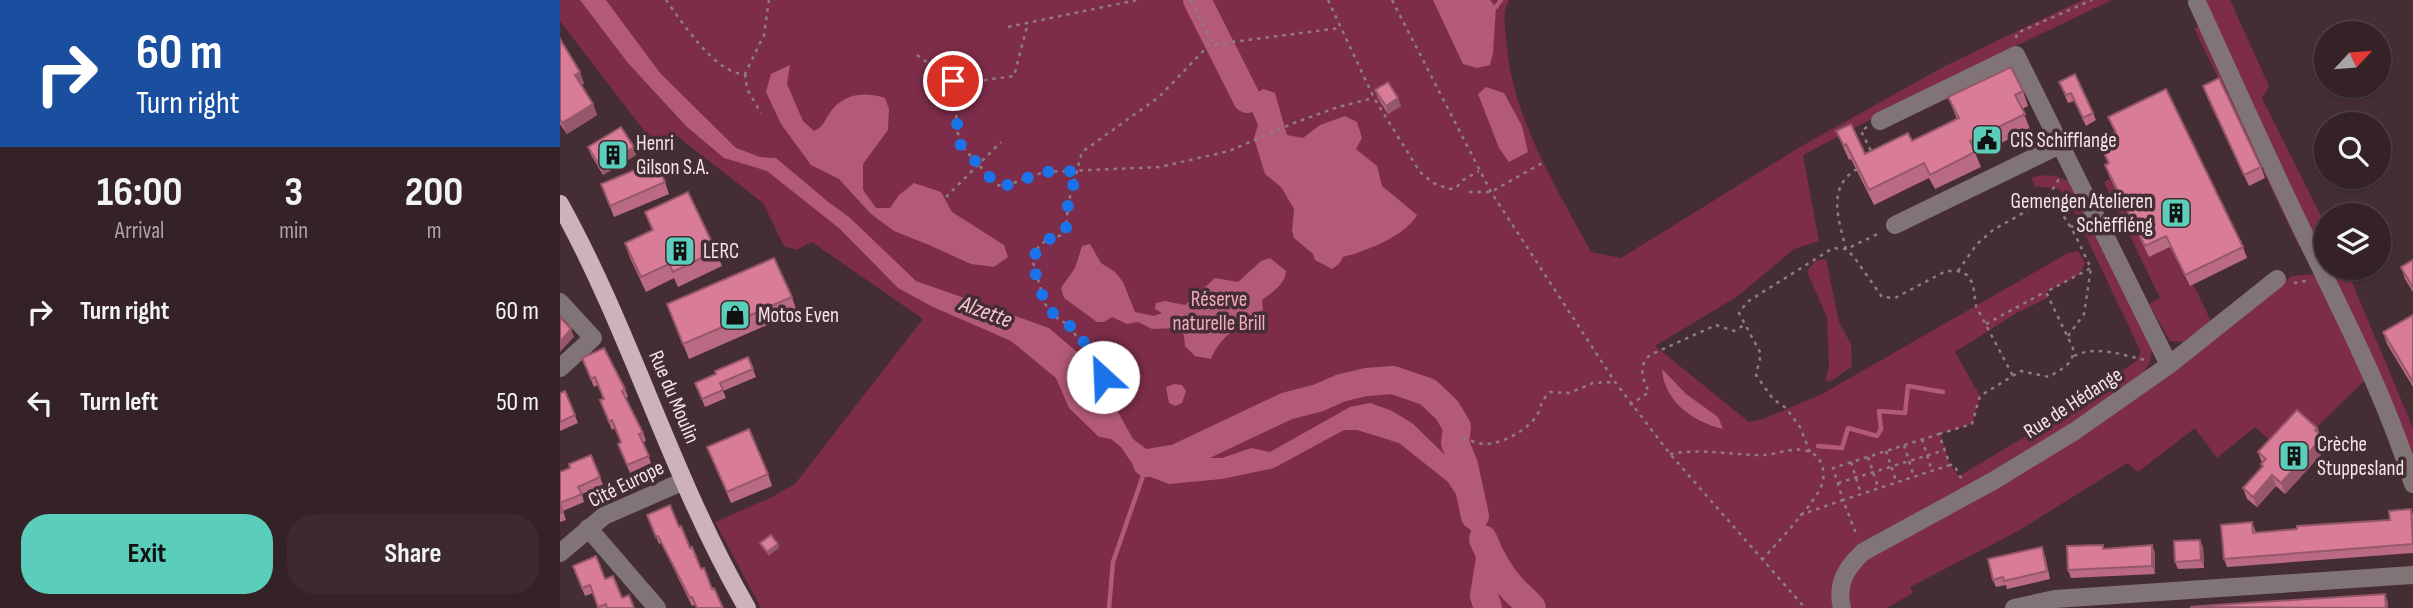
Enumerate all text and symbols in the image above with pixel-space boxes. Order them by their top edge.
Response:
north arrow [2314,21,2390,98]
map controls [2314,21,2391,280]
text: 60 m [136,24,223,83]
icon: right [21,28,112,119]
pin [923,51,983,111]
icon: arrive [934,62,972,100]
text: Turn right [136,84,240,123]
button: search [2314,112,2391,189]
public building icon: CIS Schifflange [1970,123,2004,157]
place label: CIS Schifflange [2010,128,2117,153]
place label: Henri Gilson S.A. [636,131,709,180]
building icon: Henri Gilson S.A. [596,138,630,172]
text: 16:00 [97,167,182,218]
text: 3 [284,167,303,218]
text: 200 [405,167,463,218]
place label: Gemengen Atelieren Schëffléng [2011,189,2153,238]
building icon: Gemengen Atelieren Schëffléng [2159,196,2193,230]
button: layers [2314,203,2391,280]
text: Arrival [115,217,164,245]
text: min [279,217,308,245]
text: m [427,217,441,245]
building icon: LERC [663,234,697,268]
place label: LERC [703,239,739,264]
park label: Réserve naturelle Brill [1172,287,1266,336]
water label: Alzette [955,289,1016,334]
icon: right [21,293,59,331]
text: Turn right [80,296,169,327]
text: 60 m [495,296,539,327]
shop icon: Motos Even [718,298,752,332]
place label: Motos Even [758,303,839,328]
position arrow [1066,340,1140,414]
street label: Rue du Moulin [643,347,705,447]
street label: Rue de Hédange [2019,362,2127,444]
icon: left [21,384,59,422]
text: Turn left [80,387,158,418]
text: 50 m [496,387,539,418]
place label: Crèche Stuppesland [2317,432,2404,481]
building icon: Crèche Stuppesland [2277,439,2311,473]
street label: Cité Europe [584,455,668,513]
button: Exit [21,514,273,594]
button: Share [287,514,539,594]

